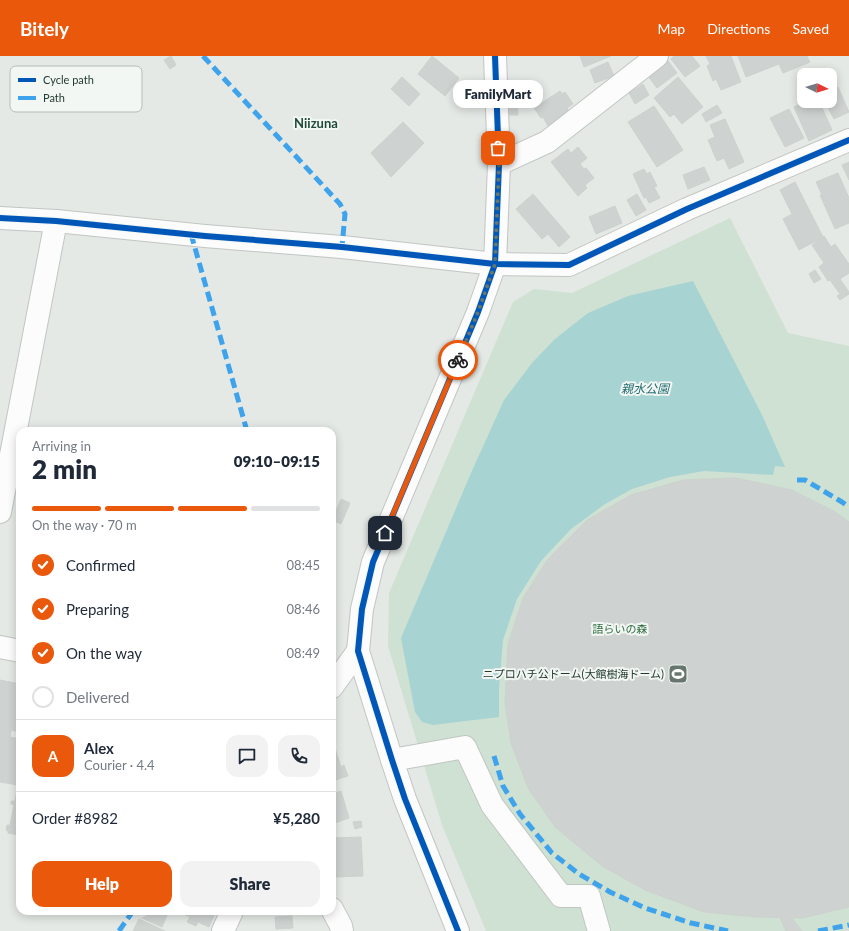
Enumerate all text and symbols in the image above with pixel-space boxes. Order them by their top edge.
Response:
text: Bitely [20,17,69,40]
text: Map [658,20,685,37]
text: Directions [707,20,770,37]
text: Saved [792,20,829,37]
legend [10,66,142,112]
north arrow [797,68,837,108]
map controls [797,68,837,108]
text: Cycle path [43,73,94,86]
callout: FamilyMart [453,80,543,108]
text: FamilyMart [464,86,532,102]
text: Path [43,91,65,104]
district label: Niizuna [294,115,338,131]
pin [481,131,515,165]
icon: bag [487,137,509,159]
courier [438,340,478,380]
icon: bike [447,349,469,371]
water label: 親水公園 [621,381,671,396]
text: Arriving in [32,438,91,454]
text: 09:10–09:15 [234,452,320,470]
text: 2 min [32,453,97,485]
pin [368,516,402,550]
text: On the way · 70 m [32,517,137,533]
icon: home [374,522,396,544]
icon: check [32,554,54,576]
text: Confirmed [66,556,135,574]
text: 08:45 [287,557,320,573]
icon: check [32,598,54,620]
text: Preparing [66,600,129,618]
text: 08:46 [287,601,320,617]
park label: 語らいの森 [593,622,648,635]
icon: check [32,642,54,664]
text: On the way [66,644,142,662]
text: 08:49 [287,645,320,661]
sports icon: ニプロハチ公ドーム(大館樹海ドーム) [667,663,689,685]
place label: ニプロハチ公ドーム(大館樹海ドーム) [483,667,664,680]
text: Delivered [66,688,129,706]
button: chat [226,735,268,777]
button: phone [278,735,320,777]
text: Alex [84,739,114,757]
text: A [48,747,58,765]
text: Courier · 4.4 [84,757,155,773]
text: Order #8982 [32,809,118,827]
text: ¥5,280 [273,809,320,827]
button: Help [32,861,172,907]
button: Share [180,861,320,907]

